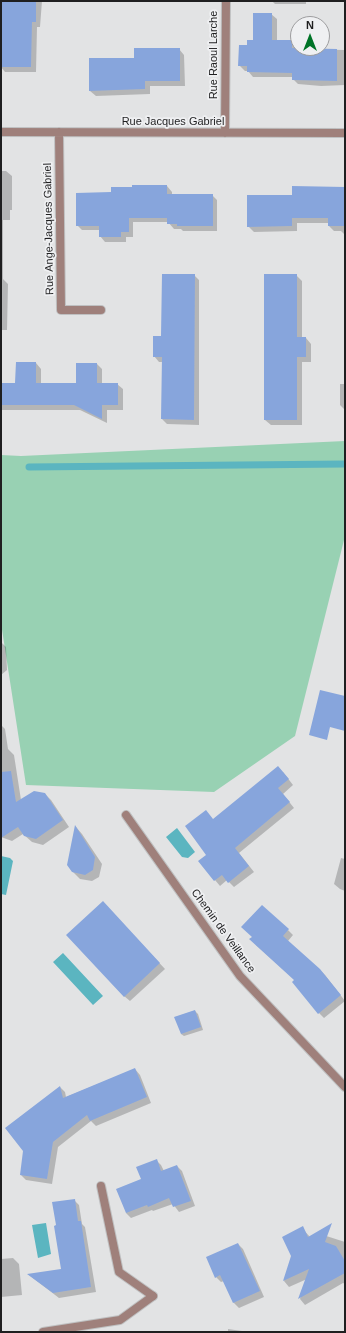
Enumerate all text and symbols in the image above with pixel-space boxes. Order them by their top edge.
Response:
street label: Rue Raoul Larche [207,11,221,99]
north arrow [290,16,330,56]
text: N [306,19,314,31]
street label: Rue Jacques Gabriel [122,115,224,129]
street label: Rue Ange-Jacques Gabriel [41,163,57,295]
street label: Chemin de Veillance [188,887,258,975]

